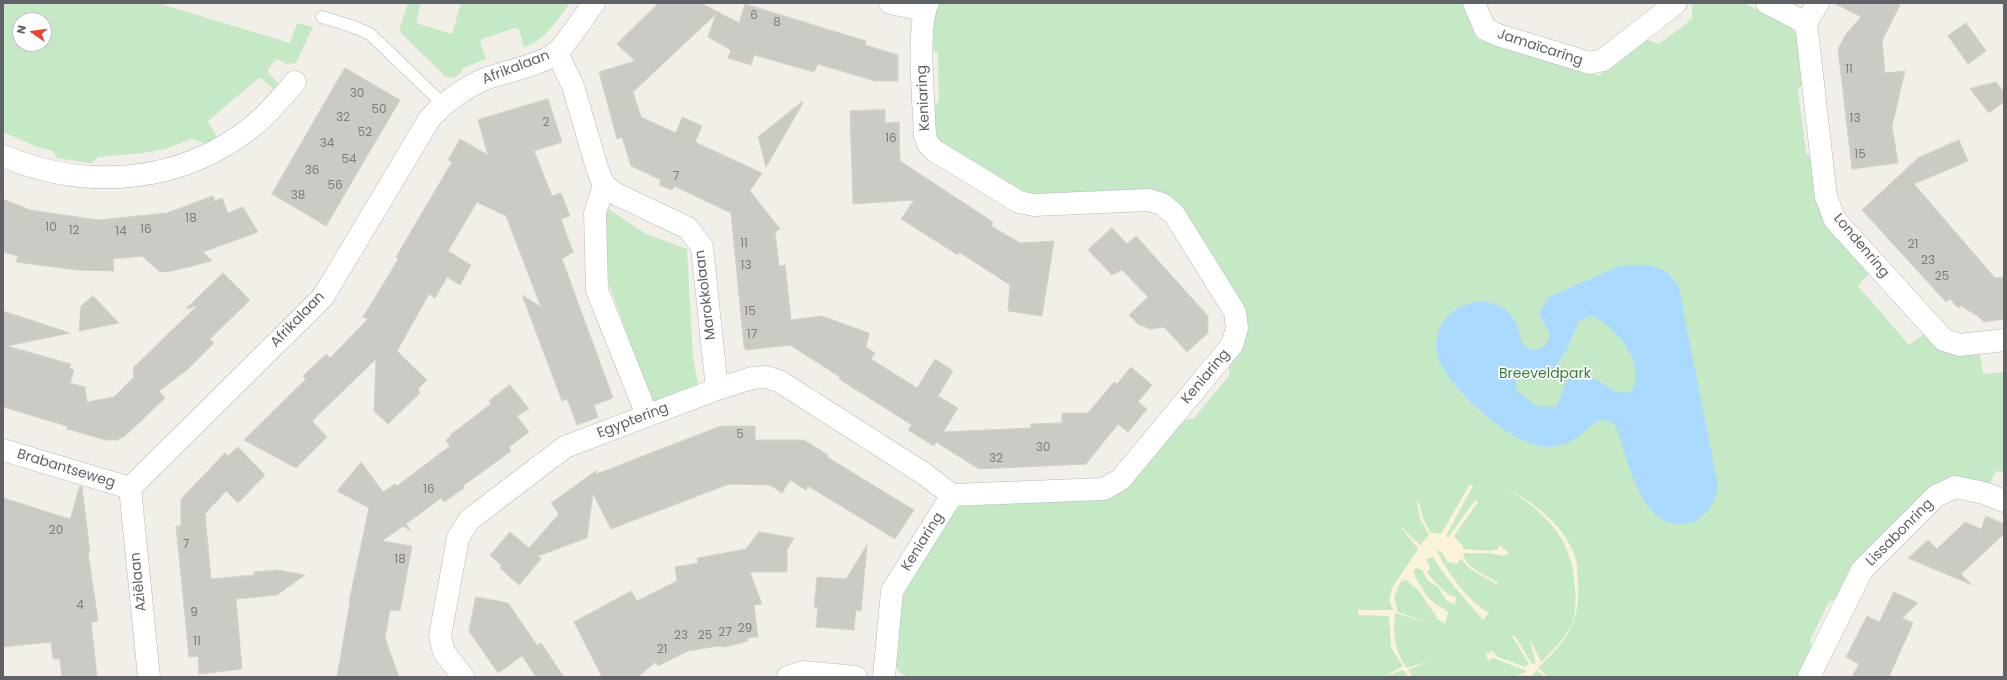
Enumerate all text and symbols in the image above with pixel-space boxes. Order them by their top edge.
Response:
house number: 6 [750,9,758,23]
north arrow [12,12,52,52]
house number: 8 [773,16,781,30]
text: N [13,24,30,35]
street label: Jamaïcaring [1495,26,1585,70]
street label: Afrikalaan [480,47,552,89]
house number: 11 [1845,63,1853,77]
street label: Keniaring [914,65,934,131]
house number: 30 [350,87,364,101]
house number: 50 [371,103,387,117]
house number: 32 [336,111,350,125]
house number: 13 [1850,112,1860,126]
house number: 2 [543,116,549,130]
house number: 52 [358,126,372,140]
house number: 16 [885,132,897,146]
house number: 34 [320,137,334,151]
house number: 15 [1854,148,1866,162]
house number: 54 [341,153,357,167]
house number: 36 [305,164,319,178]
house number: 7 [673,170,679,184]
house number: 56 [327,179,343,193]
house number: 38 [291,189,305,203]
street label: Londenring [1829,211,1893,281]
house number: 18 [185,212,197,226]
house number: 10 [45,221,57,235]
house number: 16 [140,223,152,237]
house number: 12 [69,224,79,238]
house number: 14 [115,225,127,239]
house number: 11 [740,237,748,251]
house number: 21 [1908,238,1918,252]
street label: Marokkolaan [692,249,720,341]
house number: 23 [1921,254,1935,268]
house number: 13 [741,259,751,273]
house number: 25 [1935,270,1949,284]
street label: Afrikalaan [267,289,329,351]
house number: 15 [744,305,756,319]
house number: 17 [747,328,757,342]
street label: Keniaring [1178,346,1234,408]
park label: Breeveldpark [1499,366,1591,382]
street label: Egyptering [595,400,671,442]
house number: 5 [736,428,744,442]
house number: 30 [1036,441,1050,455]
street label: Brabantseweg [15,446,117,492]
house number: 32 [989,452,1003,466]
house number: 16 [423,483,435,497]
street label: Lissabonring [1863,496,1937,570]
street label: Keniaring [898,510,948,574]
house number: 20 [49,524,63,538]
house number: 7 [183,538,189,552]
street label: Aziëlaan [128,552,150,612]
house number: 18 [394,553,406,567]
house number: 4 [76,599,84,613]
house number: 9 [190,606,198,620]
house number: 29 [738,622,752,636]
house number: 27 [718,626,732,640]
house number: 23 [674,629,688,643]
house number: 25 [698,629,712,643]
house number: 11 [193,635,201,649]
house number: 21 [657,643,667,657]

